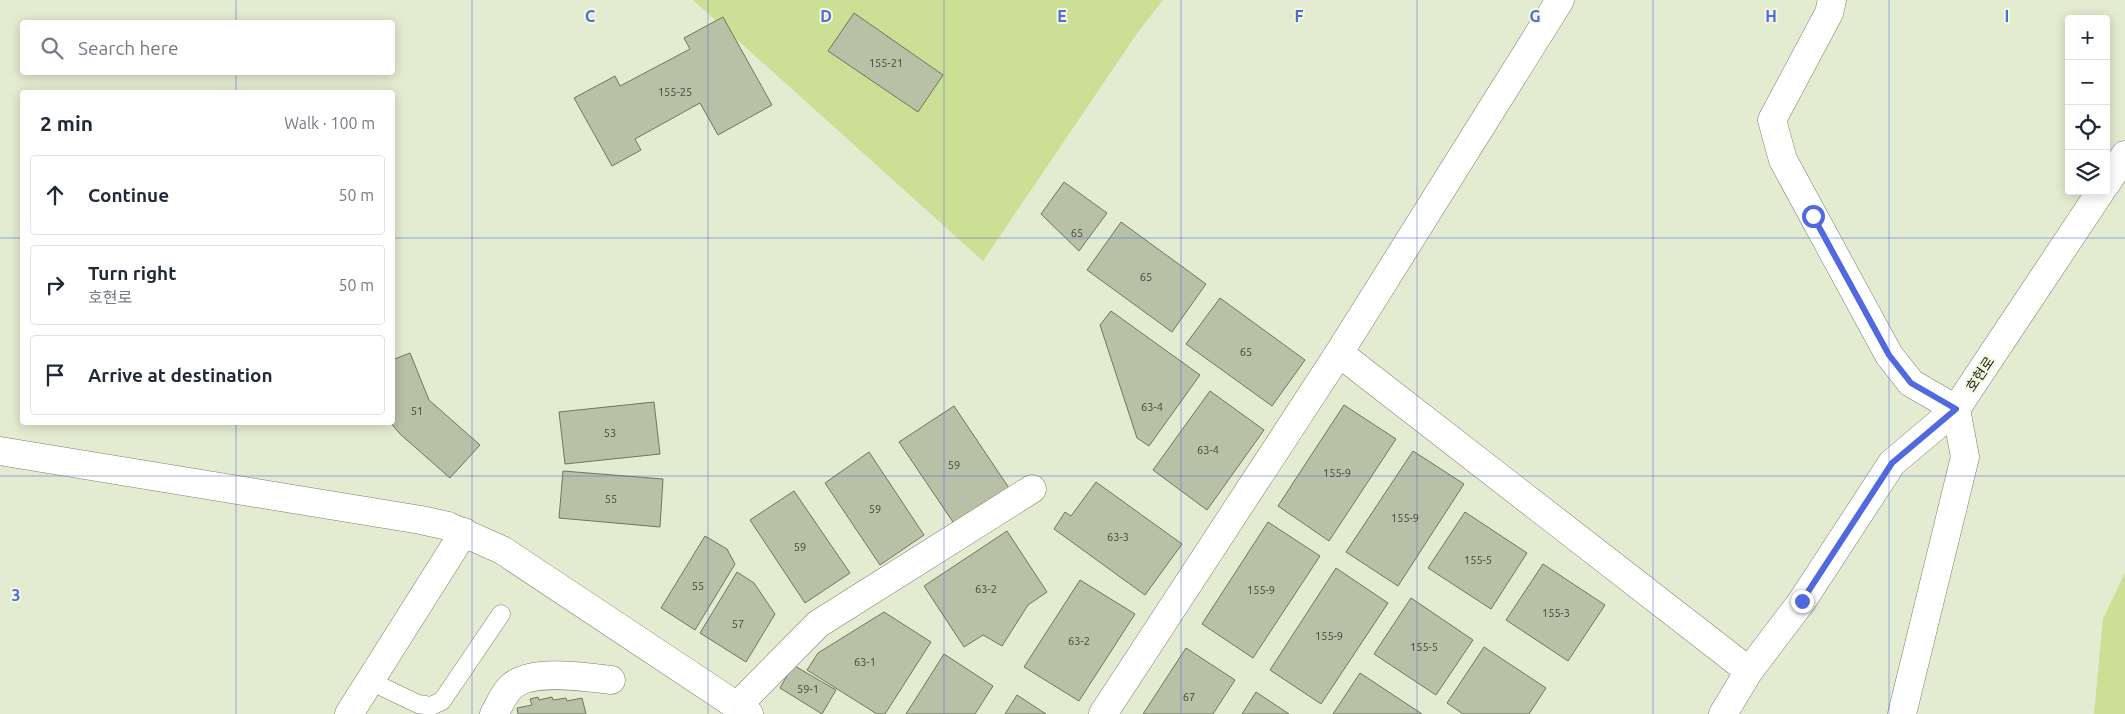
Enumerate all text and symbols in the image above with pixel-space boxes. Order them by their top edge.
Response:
text: C [585,7,595,25]
text: D [820,7,832,25]
text: E [1057,7,1067,25]
text: F [1295,7,1304,25]
text: G [1529,7,1541,25]
text: H [1765,7,1777,25]
text: I [2005,7,2009,25]
map controls [2065,15,2110,195]
button: + [2065,15,2110,60]
search box [20,20,395,75]
icon: search [38,34,66,62]
text: Search here [78,37,178,59]
house number: 155-21 [869,57,903,69]
button: − [2065,60,2110,105]
house number: 155-25 [658,86,692,98]
button: locate [2065,105,2110,150]
text: 2 min [40,111,93,135]
text: Walk · 100 m [284,114,375,132]
button: layers [2065,150,2110,195]
icon: ahead [41,181,69,209]
text: Continue [88,184,169,206]
text: 50 m [338,186,374,204]
route start [1802,205,1825,228]
house number: 65 [1071,227,1083,239]
text: Turn right [88,262,176,284]
icon: right [41,271,69,299]
house number: 65 [1140,271,1152,283]
text: 50 m [338,276,374,294]
text: 호현로 [88,288,132,306]
house number: 65 [1240,346,1252,358]
street label: 호현로 [1963,353,1998,394]
icon: arrive [41,361,69,389]
text: Arrive at destination [88,364,273,386]
house number: 63-4 [1141,401,1163,413]
house number: 51 [411,405,423,417]
house number: 53 [604,427,616,439]
house number: 63-4 [1197,444,1219,456]
house number: 59 [948,459,960,471]
house number: 155-9 [1323,467,1351,479]
house number: 55 [605,493,617,505]
house number: 59 [869,503,881,515]
house number: 155-9 [1391,512,1419,524]
house number: 63-3 [1107,531,1129,543]
house number: 59 [794,541,806,553]
house number: 155-5 [1464,554,1492,566]
house number: 55 [692,580,704,592]
house number: 63-2 [975,583,997,595]
house number: 155-9 [1247,584,1275,596]
text: 3 [11,586,21,604]
route end [1791,590,1814,613]
house number: 155-3 [1542,607,1570,619]
house number: 57 [732,618,744,630]
house number: 155-9 [1315,630,1343,642]
house number: 63-2 [1068,635,1090,647]
house number: 155-5 [1410,641,1438,653]
house number: 63-1 [854,656,876,668]
house number: 59-1 [797,683,819,695]
house number: 67 [1183,691,1195,703]

